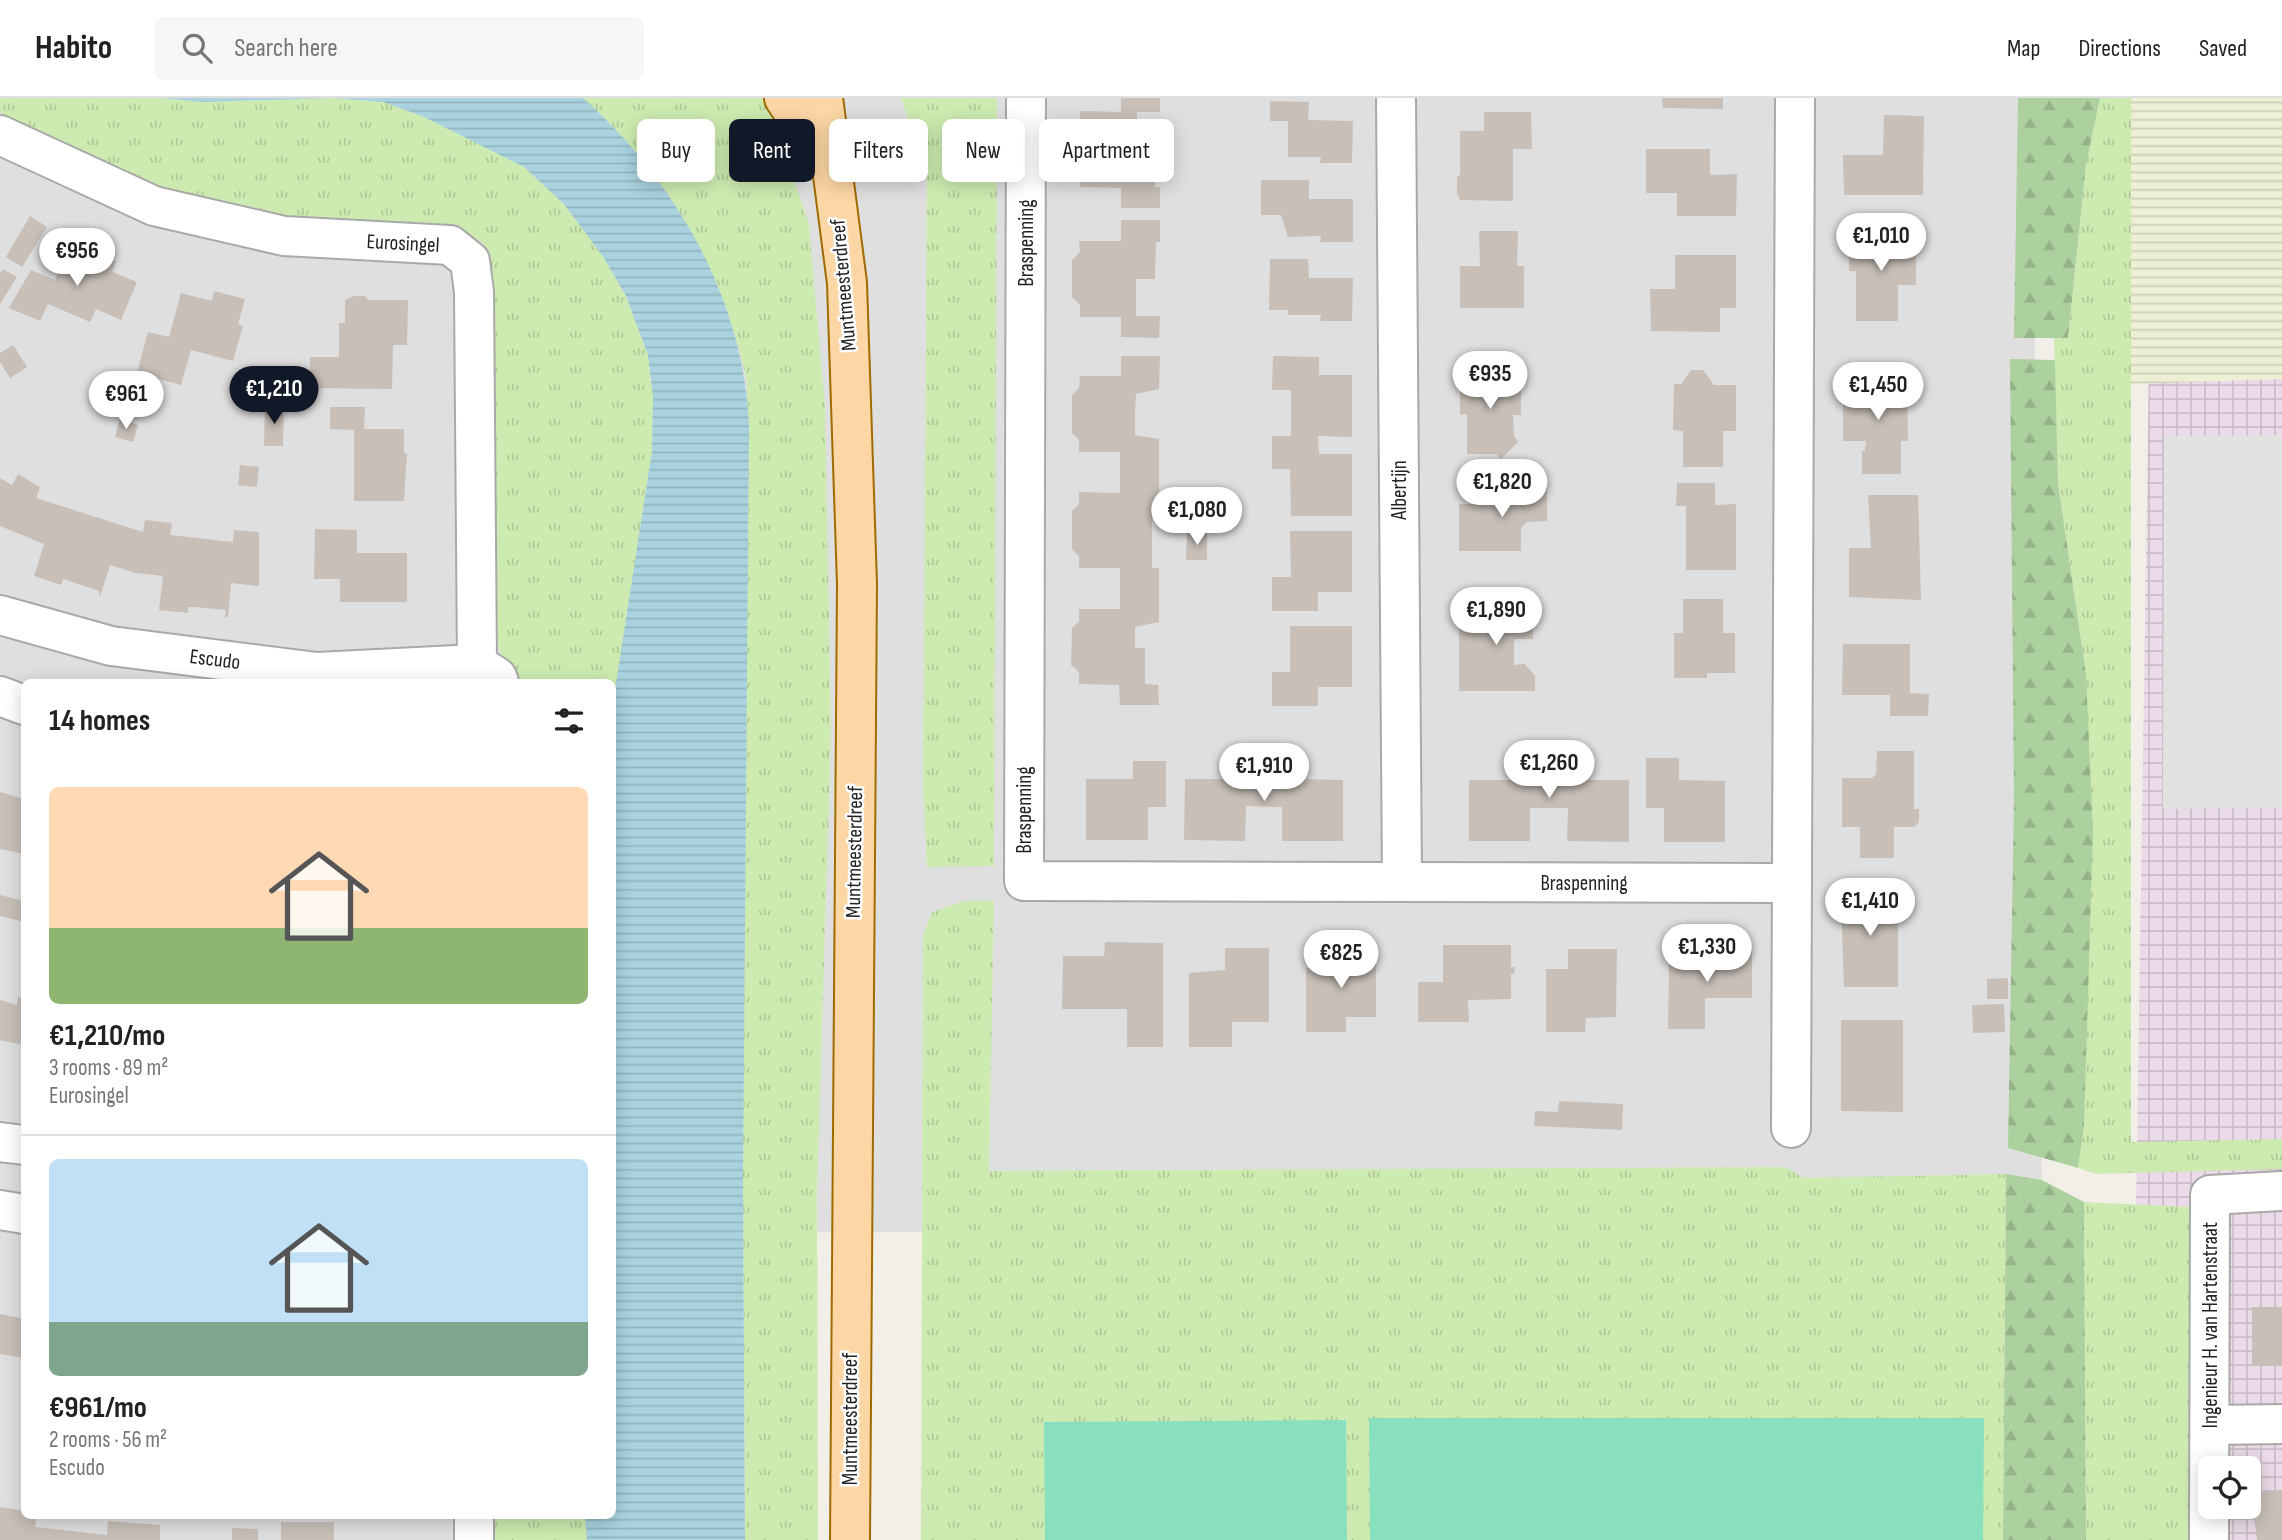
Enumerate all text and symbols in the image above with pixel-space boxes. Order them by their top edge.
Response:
search box [154,17,644,80]
text: Habito [35,28,112,68]
icon: search [178,29,216,67]
text: Search here [234,33,338,64]
text: Map [2007,34,2040,63]
text: Directions [2078,34,2161,63]
text: Saved [2199,34,2247,63]
chip: Buy [637,119,715,182]
chip: Rent [729,119,815,182]
chip: Filters [829,119,928,182]
chip: New [942,119,1025,182]
chip: Apartment [1039,119,1174,182]
street label: Braspenning [1014,199,1039,287]
pin: €1,010 [1824,214,1938,273]
street label: Muntmeesterdreef [825,217,862,352]
text: €1,010 [1852,222,1910,250]
pin: €956 [36,228,118,288]
street label: Eurosingel [366,229,440,258]
text: €956 [55,237,99,265]
pin: €935 [1449,352,1531,411]
text: €935 [1468,360,1512,388]
pin: €1,450 [1821,362,1935,422]
pin: €1,210 [217,366,331,426]
text: €1,450 [1849,371,1907,399]
pin: €961 [85,372,167,431]
text: €1,210 [246,375,303,403]
text: €961 [105,380,147,408]
street label: Albertijn [1387,460,1412,521]
pin: €1,820 [1445,460,1559,519]
text: €1,820 [1472,468,1532,496]
pin: €1,080 [1140,488,1254,547]
text: €1,080 [1167,496,1227,524]
pin: €1,890 [1439,588,1553,647]
text: €1,890 [1466,596,1526,624]
street label: Escudo [188,644,242,675]
icon: filters [550,702,588,740]
text: 14 homes [49,703,150,739]
pin: €1,260 [1492,740,1606,800]
pin: €1,910 [1207,744,1321,803]
text: €1,260 [1520,749,1578,777]
text: €1,910 [1235,752,1293,780]
street label: Braspenning [1012,766,1037,854]
street label: Muntmeesterdreef [841,785,868,918]
icon: home [256,833,382,959]
street label: Braspenning [1540,871,1628,896]
pin: €1,410 [1813,878,1927,938]
text: €1,410 [1841,887,1899,915]
pin: €1,330 [1650,924,1764,984]
pin: €825 [1300,930,1382,990]
text: €1,330 [1678,933,1736,961]
text: €825 [1320,939,1362,967]
text: €1,210/mo [49,1018,165,1054]
text: 3 rooms · 89 m² [49,1054,168,1082]
text: Eurosingel [49,1082,129,1110]
icon: home [256,1205,382,1331]
street label: Ingenieur H. van Hartenstraat [2198,1222,2223,1428]
street label: Muntmeesterdreef [838,1352,863,1485]
text: €961/mo [49,1390,147,1426]
text: 2 rooms · 56 m² [49,1426,167,1454]
text: Escudo [49,1454,105,1482]
map controls [2198,1456,2261,1519]
button: locate [2198,1456,2261,1519]

